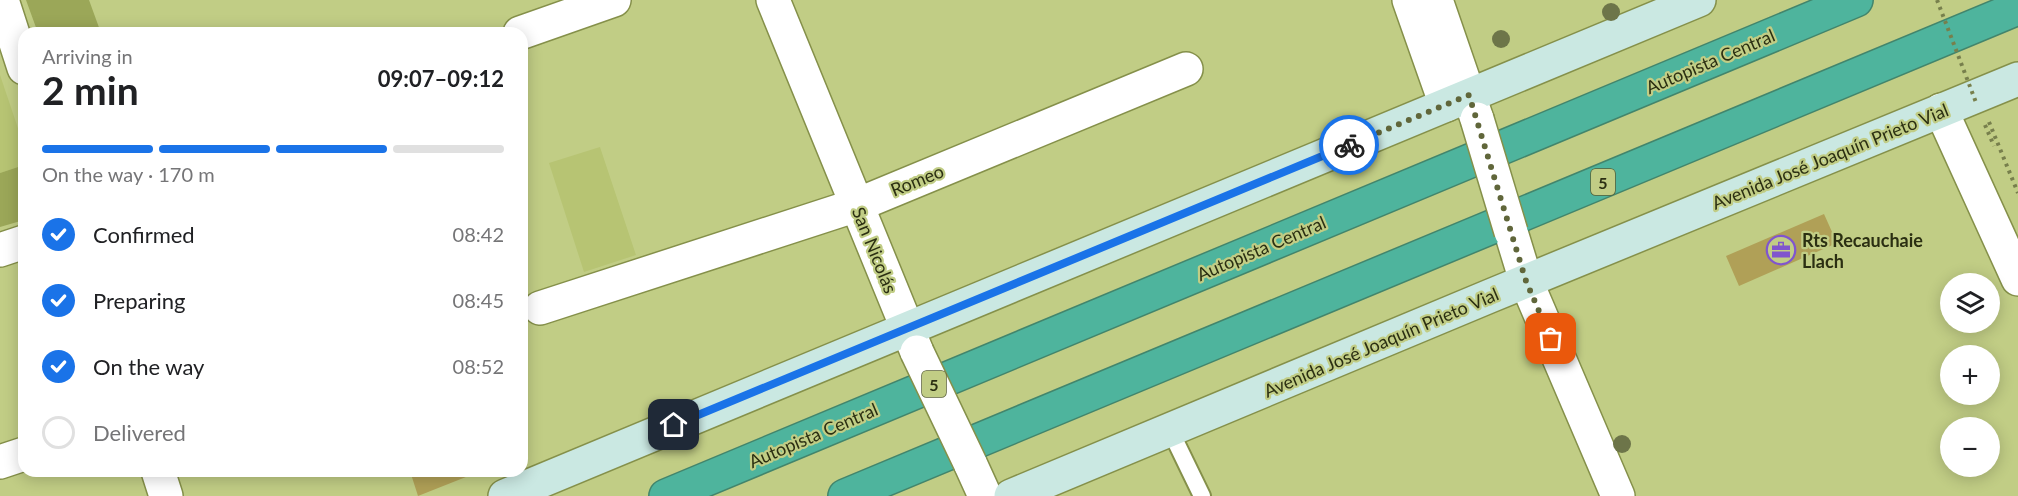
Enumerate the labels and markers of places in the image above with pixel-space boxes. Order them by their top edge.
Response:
place label: Rts Recauchaie Llach [1802,229,1923,272]
office icon: Rts Recauchaie Llach [1765,234,1797,266]
pin [1525,313,1576,364]
pin [648,399,699,450]

